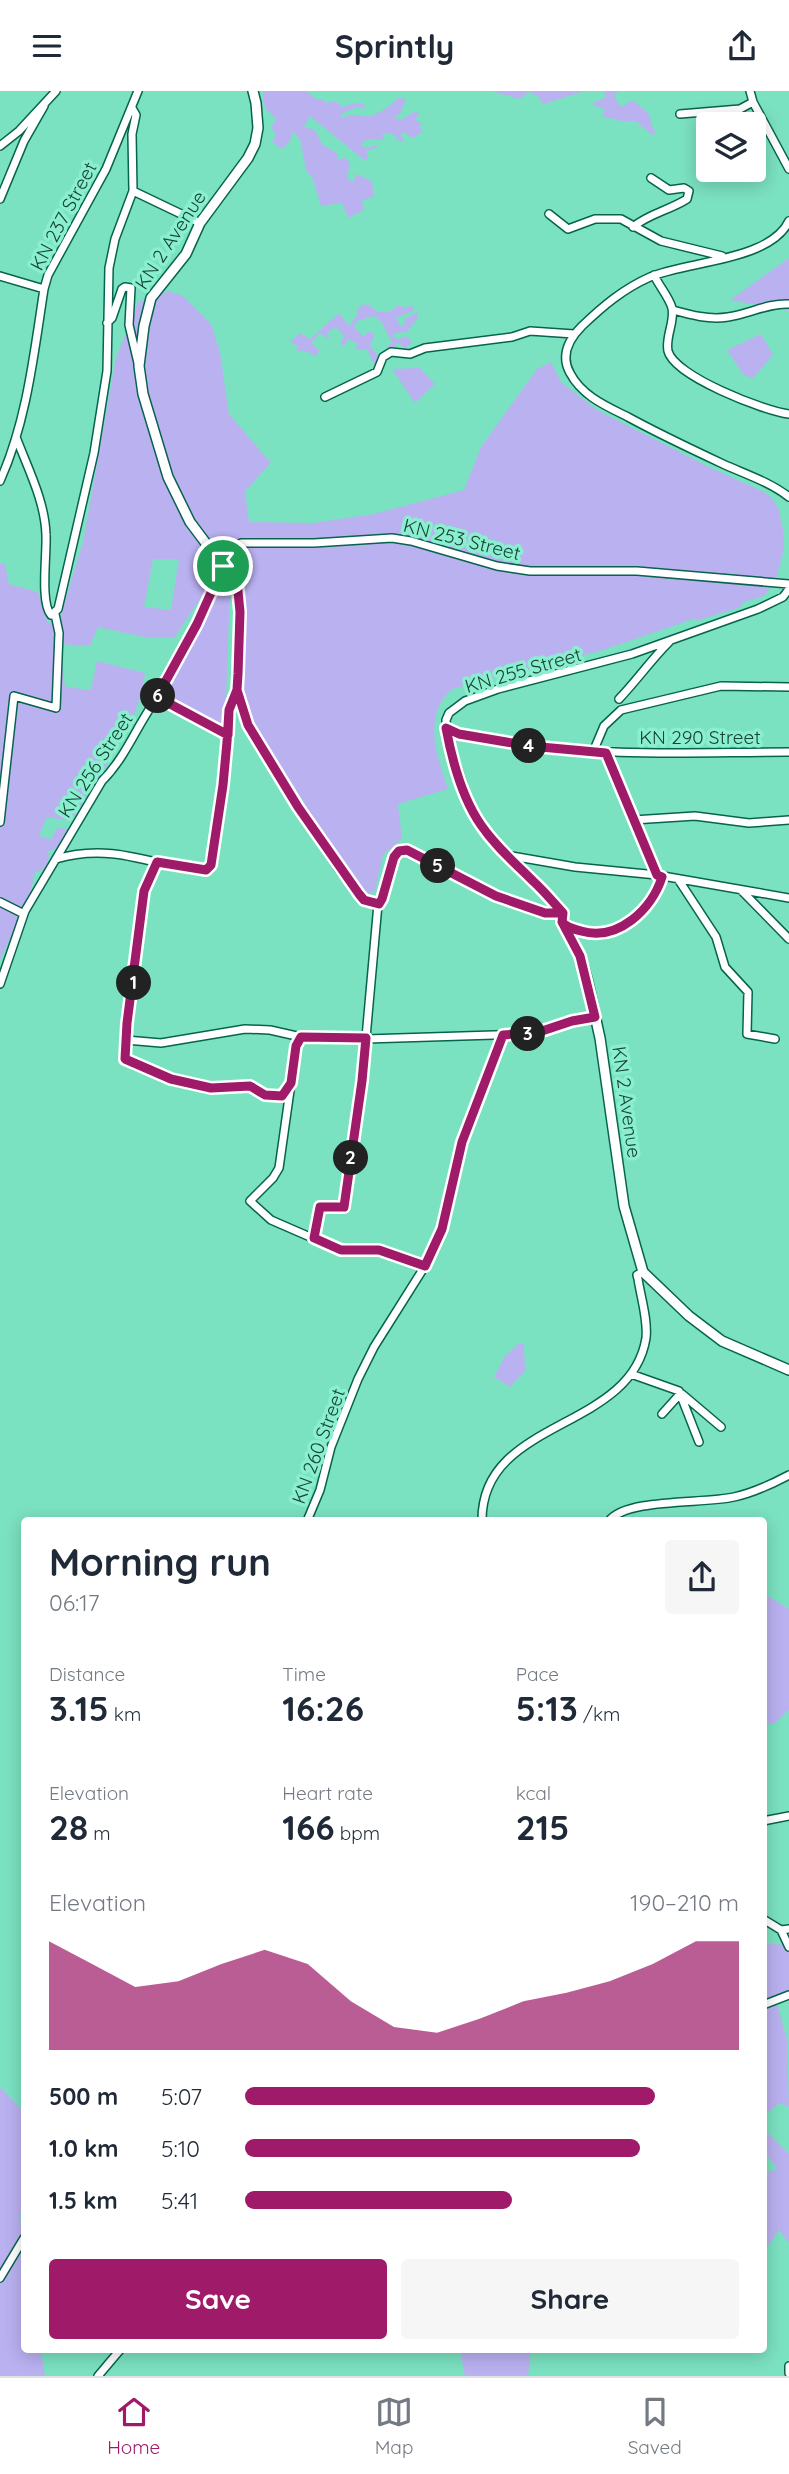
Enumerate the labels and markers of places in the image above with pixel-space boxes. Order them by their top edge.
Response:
pin [193,536,253,596]
pin: 6 [140,679,176,713]
pin: 4 [512,729,546,763]
pin: 5 [420,849,456,883]
pin: 1 [116,965,152,1001]
pin: 3 [510,1017,546,1051]
pin: 2 [334,1141,368,1175]

